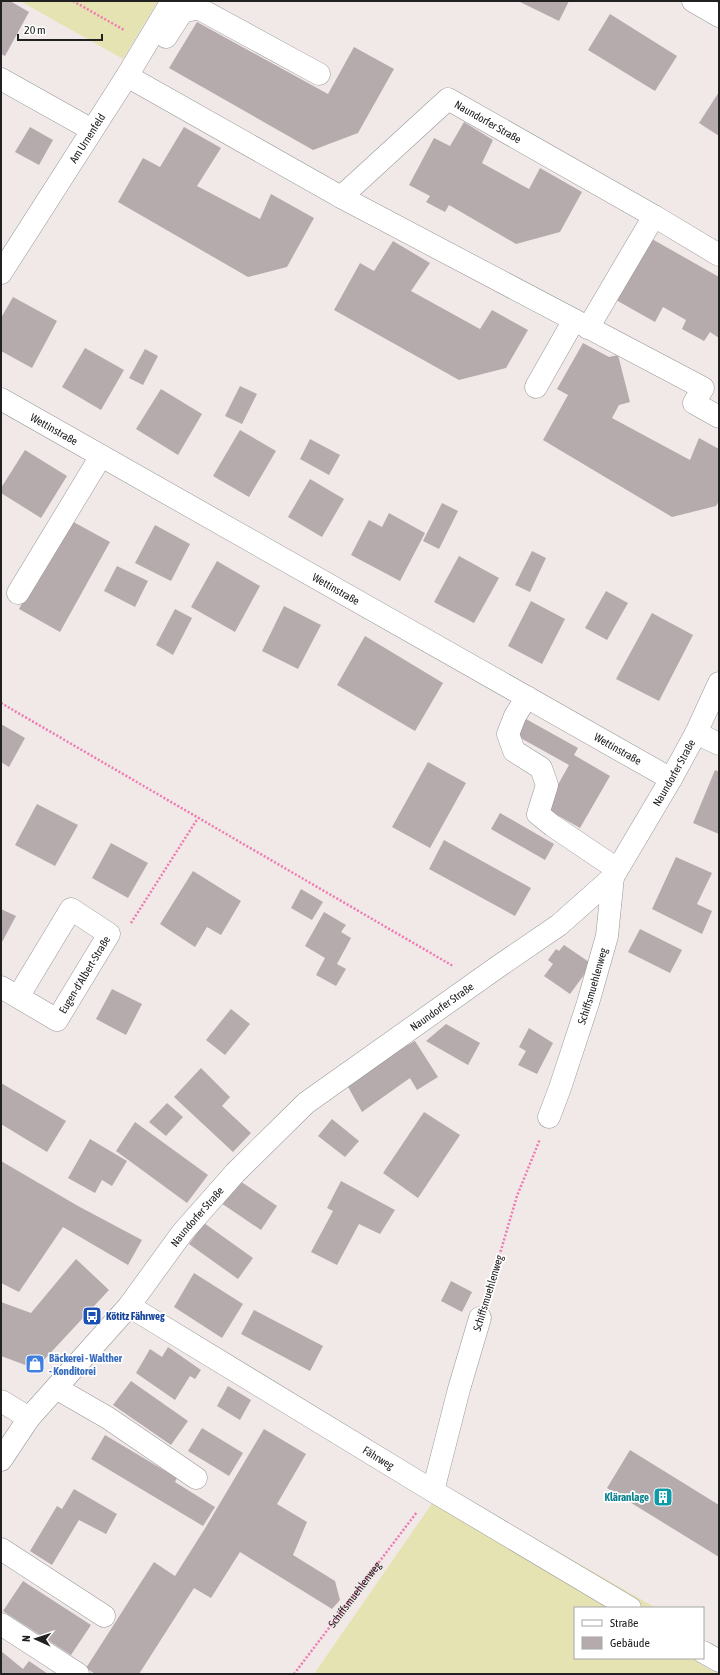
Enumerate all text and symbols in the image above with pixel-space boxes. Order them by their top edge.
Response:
scale bar [18,16,102,42]
text: 20 m [24,23,46,37]
street label: Naundorfer Straße [452,98,523,145]
street label: Am Urnenfeld [67,111,107,165]
street label: Wettinstraße [28,411,80,447]
street label: Wettinstraße [310,571,362,607]
street label: Wettinstraße [592,731,643,767]
street label: Naundorfer Straße [650,737,697,808]
street label: Eugen-d'Albert-Straße [56,934,112,1016]
street label: Schiffsmuehlenweg [575,946,609,1026]
street label: Naundorfer Straße [408,980,476,1033]
street label: Naundorfer Straße [168,1184,226,1249]
street label: Schiffsmuehlenweg [471,1253,505,1333]
bus stop icon: Kötitz Fährweg [81,1305,103,1327]
place label: Kötitz Fährweg [106,1310,165,1322]
place label: Bäckerei - Walther - Konditorei [49,1352,123,1377]
shop icon: Bäckerei - Walther - Konditorei [24,1353,46,1375]
street label: Fährweg [361,1444,396,1472]
building icon: Kläranlage [652,1486,674,1508]
place label: Kläranlage [605,1491,649,1503]
street label: Schiffsmuehlenweg [326,1559,383,1630]
legend [574,1607,704,1659]
text: Straße [610,1616,638,1630]
north arrow [16,1619,56,1659]
text: N [20,1635,32,1642]
text: Gebäude [610,1636,650,1650]

